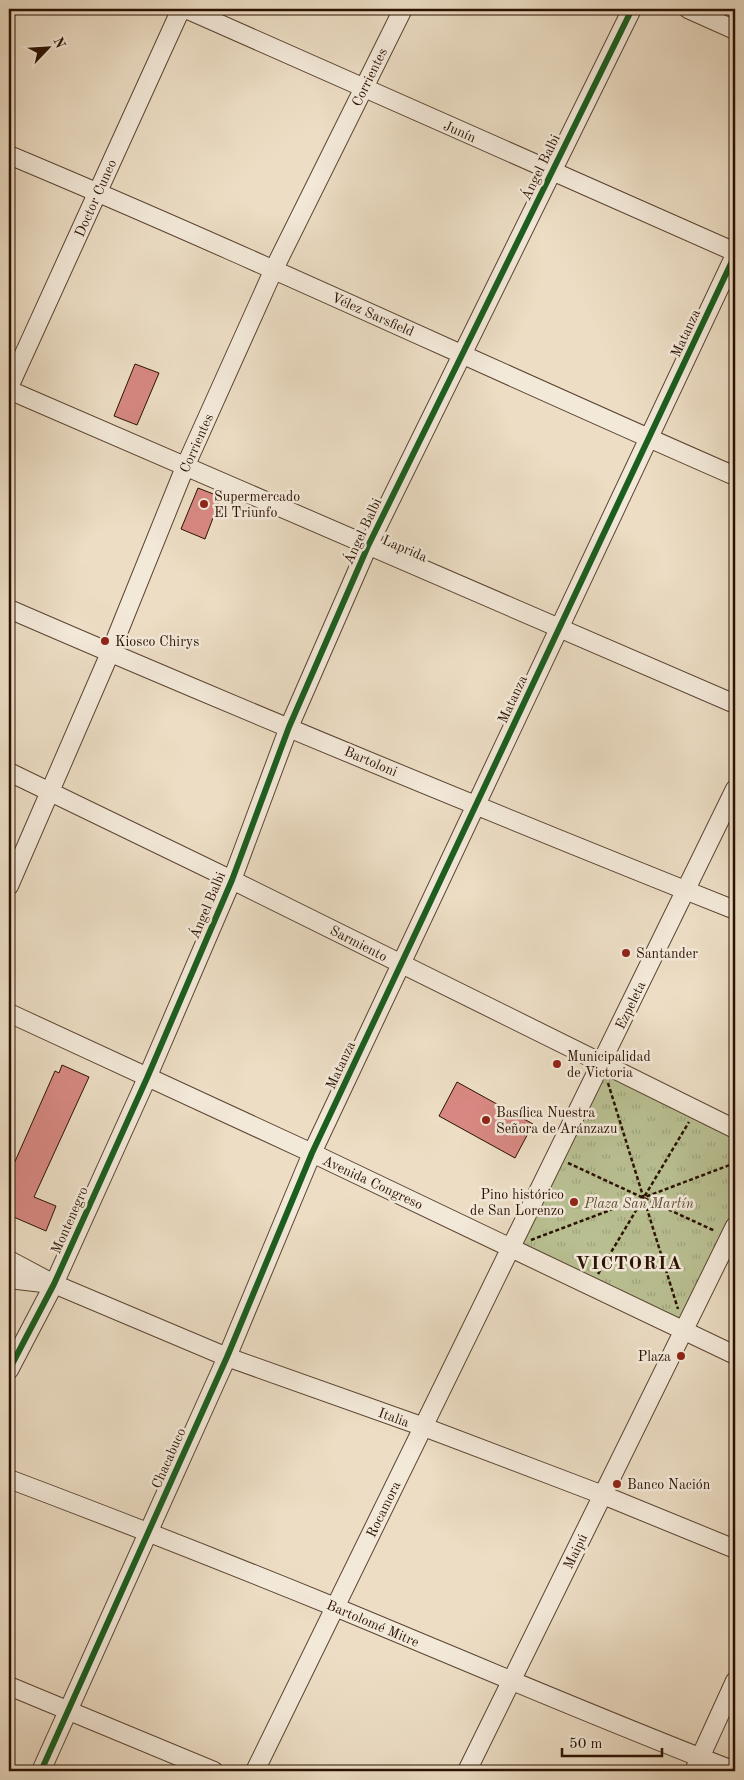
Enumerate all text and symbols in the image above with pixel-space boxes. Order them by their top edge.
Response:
north arrow [22,22,72,72]
text: N [50,35,68,51]
street label: Corrientes [350,46,390,109]
street label: Junín [441,119,478,145]
street label: Ángel Balbi [516,131,563,203]
street label: Doctor Cuneo [73,157,119,239]
street label: Vélez Sarsfield [329,291,416,339]
street label: Matanza [669,307,703,360]
street label: Corrientes [178,412,216,475]
place label: Supermercado El Triunfo [214,490,300,520]
street label: Ángel Balbi [339,495,384,567]
marker: Supermercado El Triunfo [198,498,210,510]
street label: Laprida [380,533,429,565]
marker: Kiosco Chirys [99,635,111,647]
place label: Kiosco Chirys [115,635,199,649]
street label: Matanza [496,673,530,726]
street label: Bartoloni [342,744,399,779]
street label: Ángel Balbi [185,868,228,941]
street label: Sarmiento [328,924,389,964]
marker: Santander [620,947,632,959]
place label: Santander [636,947,698,961]
street label: Ezpeleta [613,979,649,1032]
street label: Matanza [324,1039,358,1092]
place label: Municipalidad de Victoria [567,1050,651,1080]
marker: Municipalidad de Victoria [551,1058,563,1070]
place label: Basílica Nuestra Señora de Aránzazu [496,1106,618,1136]
marker: Basílica Nuestra Señora de Aránzazu [480,1114,492,1126]
street label: Avenida Congreso [320,1154,425,1212]
street label: Montenegro [49,1185,91,1256]
place label: Pino histórico de San Lorenzo [470,1188,564,1218]
marker: Pino histórico de San Lorenzo [568,1196,580,1208]
park label: Plaza San Martín [583,1197,694,1211]
district label: VICTORIA [575,1255,683,1274]
place label: Plaza [638,1350,671,1364]
marker: Plaza [675,1350,687,1362]
street label: Italia [376,1406,411,1430]
street label: Chacabuco [149,1426,188,1491]
marker: Banco Nación [611,1478,623,1490]
place label: Banco Nación [627,1478,711,1492]
street label: Rocamora [364,1479,404,1540]
street label: Maipú [561,1531,591,1571]
street label: Bartolomé Mitre [324,1598,421,1650]
scale bar [562,1725,662,1757]
text: 50 m [569,1737,603,1752]

